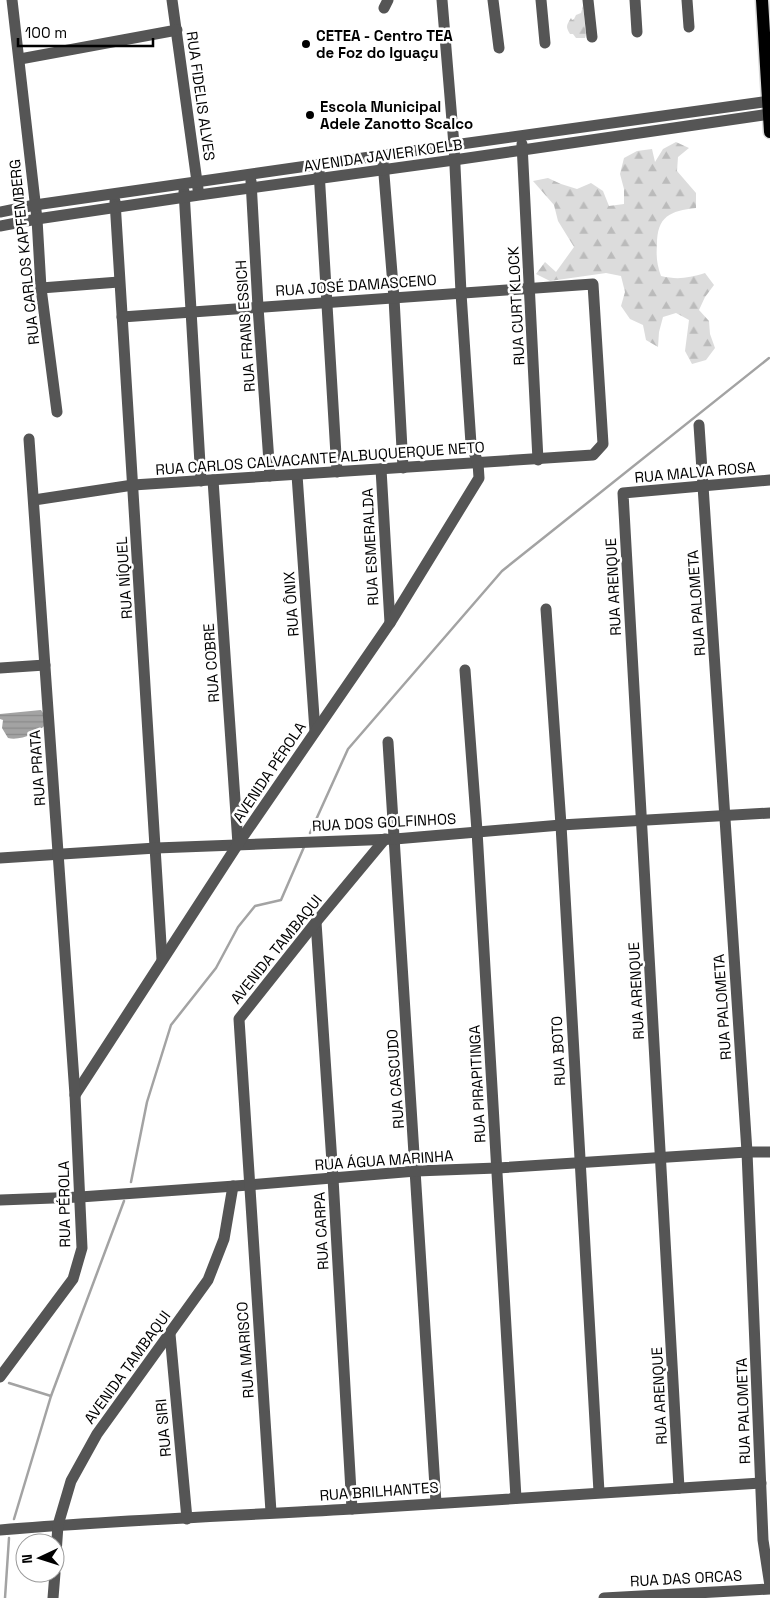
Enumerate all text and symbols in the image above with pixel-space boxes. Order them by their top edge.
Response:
scale bar [18,15,152,47]
text: 100 m [25,23,67,42]
place label: CETEA - Centro TEA de Foz do Iguaçu [316,26,453,62]
street label: RUA FIDELIS ALVES [183,30,219,162]
marker: CETEA - Centro TEA de Foz do Iguaçu [300,38,312,50]
place label: Escola Municipal Adele Zanotto Scalco [320,97,473,133]
marker: Escola Municipal Adele Zanotto Scalco [304,109,316,121]
street label: AVENIDA JAVIER KOELB [302,134,464,176]
street label: RUA CARLOS KAPFEMBERG [5,158,43,346]
street label: RUA CURT KLOCK [503,246,529,366]
street label: RUA FRANS ESSICH [231,259,259,393]
street label: RUA JOSÉ DAMASCENO [275,270,437,300]
street label: RUA CARLOS CALVACANTE ALBUQUERQUE NETO [155,437,485,479]
street label: RUA MALVA ROSA [634,457,757,487]
street label: RUA ESMERALDA [357,487,383,606]
street label: RUA NÍQUEL [112,536,136,620]
street label: RUA ARENQUE [601,538,625,636]
street label: RUA PALOMETA [683,549,709,657]
street label: RUA ÔNIX [279,570,303,637]
street label: RUA COBRE [199,623,223,703]
street label: AVENIDA PÉROLA [228,718,310,826]
street label: RUA PRATA [25,729,49,807]
street label: RUA DOS GOLFINHOS [311,809,457,835]
street label: AVENIDA TAMBAQUI [226,890,326,1008]
street label: RUA ARENQUE [624,942,648,1040]
street label: RUA PALOMETA [709,953,735,1061]
street label: RUA BOTO [547,1015,569,1087]
street label: RUA PIRAPITINGA [464,1024,490,1144]
street label: RUA CASCUDO [382,1028,408,1130]
street label: RUA ÁGUA MARINHA [314,1146,455,1174]
street label: RUA PÉROLA [54,1160,74,1248]
street label: RUA CARPA [309,1191,333,1271]
street label: RUA MARISCO [232,1301,258,1399]
street label: AVENIDA TAMBAQUI [79,1307,175,1427]
street label: RUA ARENQUE [647,1347,671,1445]
street label: RUA PALOMETA [732,1357,754,1465]
street label: RUA SIRI [151,1398,175,1458]
street label: RUA BRILHANTES [319,1477,439,1505]
north arrow [15,1533,65,1583]
text: N [18,1554,36,1564]
street label: RUA DAS ORCAS [629,1566,743,1590]

